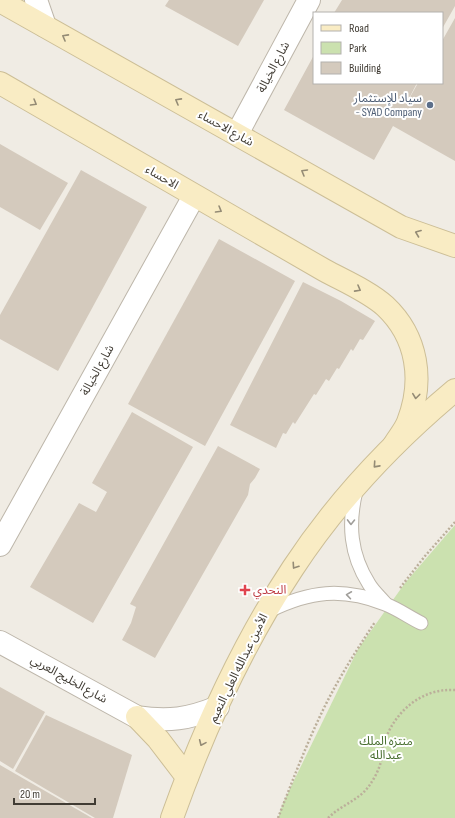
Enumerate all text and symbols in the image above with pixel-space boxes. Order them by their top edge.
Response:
legend [313,12,443,84]
text: Road [349,21,369,36]
one-way arrow [62,34,69,42]
street label: شارع الخيالة [254,39,294,96]
text: Park [349,41,367,56]
text: Building [349,61,381,76]
place label: سياد للإستثمار - SYAD Company [352,91,422,120]
one-way arrow [30,98,37,105]
one-way arrow [175,98,182,105]
marker: سياد للإستثمار - SYAD Company [425,100,435,110]
street label: شارع الاحساء [195,107,256,151]
street label: الاحساء [143,162,181,193]
one-way arrow [301,169,308,176]
one-way arrow [215,205,222,212]
one-way arrow [415,230,422,238]
one-way arrow [354,284,362,292]
street label: شارع الخيالة [77,342,118,399]
one-way arrow [411,392,420,399]
one-way arrow [374,460,381,467]
one-way arrow [347,519,356,525]
one-way arrow [292,562,300,569]
place label: النحدي [253,583,286,600]
marker: النحدي [240,585,250,595]
one-way arrow [346,591,352,600]
street label: الأمين عبدالله العلي النعيم [206,611,273,726]
street label: شارع الخليج العربي [27,652,110,708]
park label: منتزه الملك عبدالله [359,734,413,763]
one-way arrow [199,738,207,746]
scale bar [14,780,95,806]
text: 20 m [20,787,40,802]

